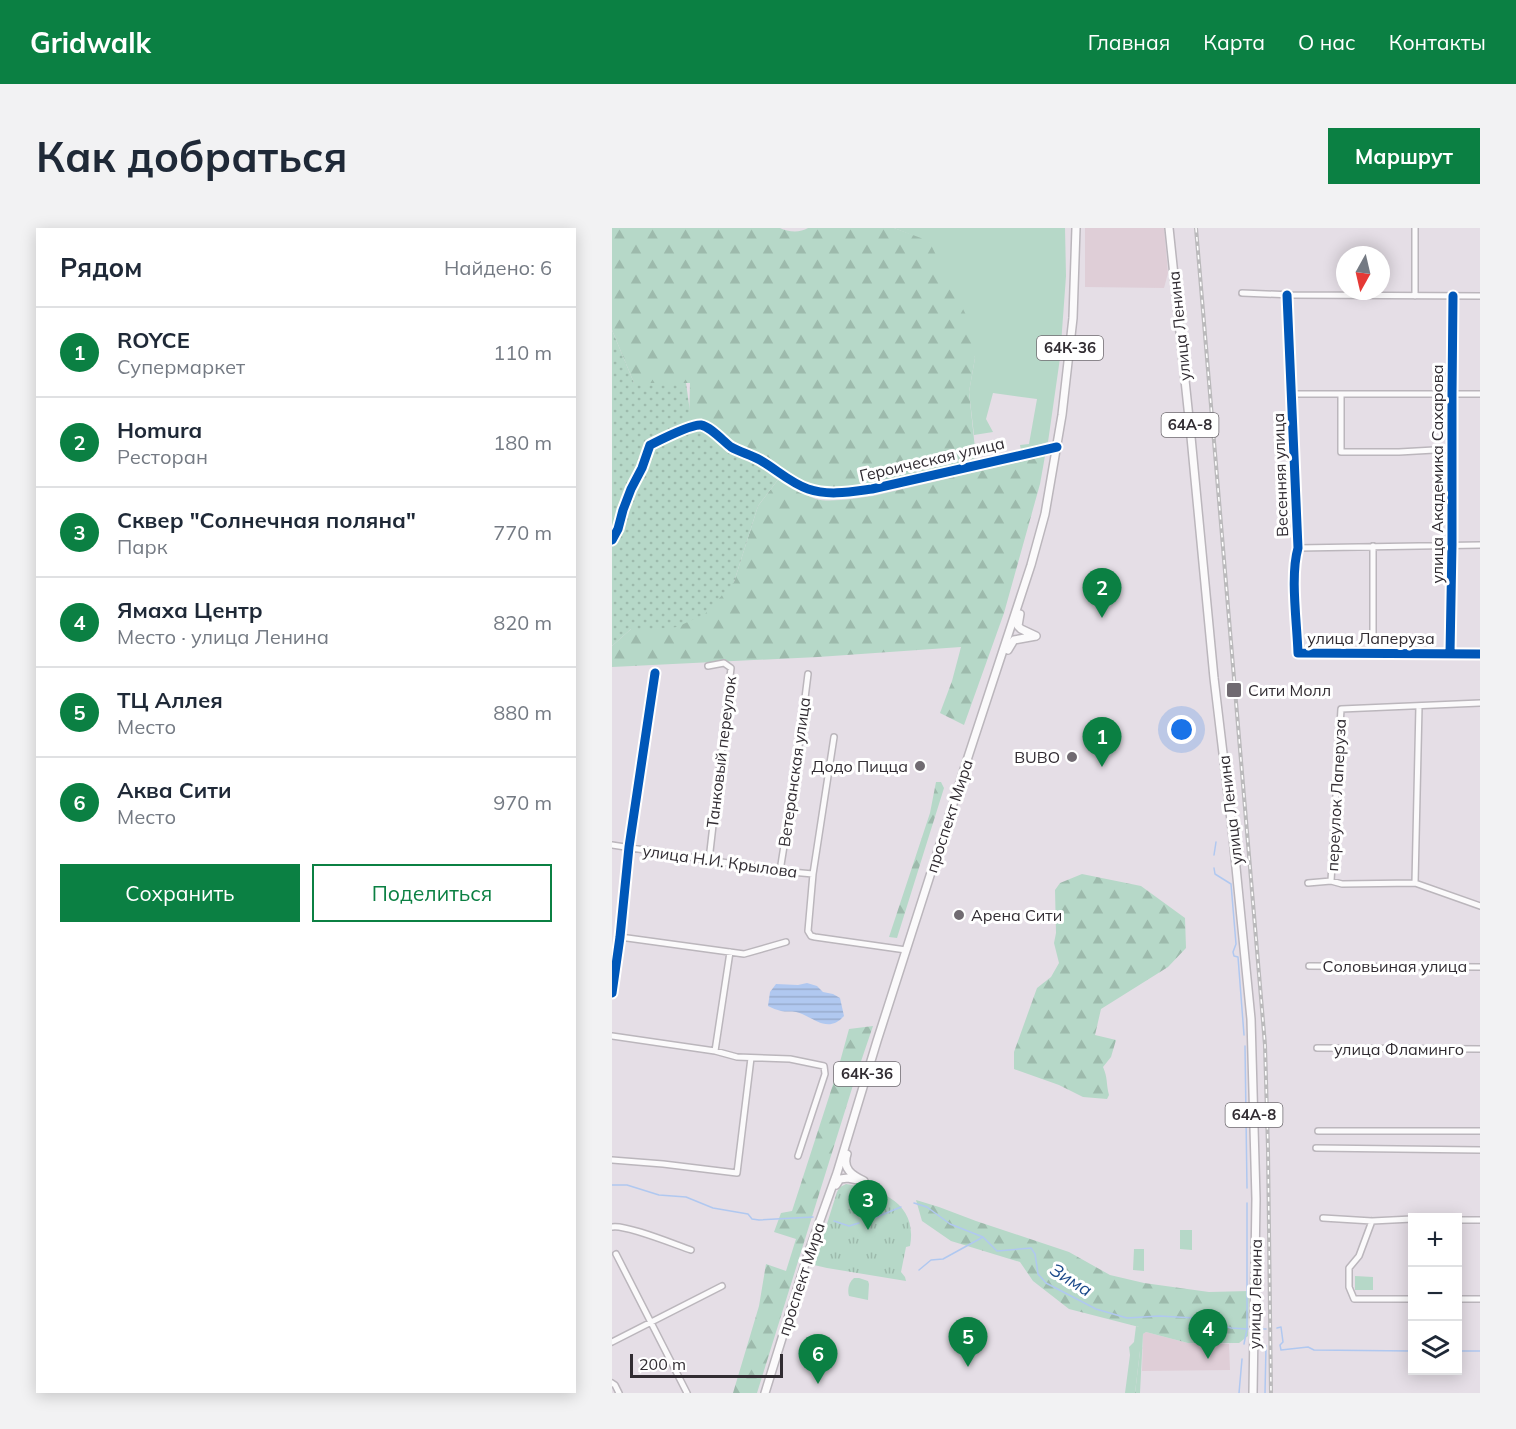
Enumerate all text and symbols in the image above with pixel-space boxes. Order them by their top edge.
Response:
text: Gridwalk [30,25,151,60]
text: Главная [1088,29,1170,55]
text: Карта [1203,29,1265,55]
text: О нас [1298,29,1356,55]
text: Контакты [1389,29,1486,55]
button: Маршрут [1328,128,1480,184]
text: Как добраться [36,130,348,183]
north arrow [1336,246,1390,300]
text: Рядом [60,251,143,284]
text: Найдено: 6 [444,255,552,280]
street label: улица Ленина [1163,270,1195,382]
text: ROYCE [117,326,190,354]
road number: 64К-36 [1037,336,1103,360]
text: 1 [74,340,86,365]
text: 110 m [493,340,552,365]
text: Супермаркет [117,354,245,379]
street label: улица Академика Сахарова [1427,364,1447,584]
road number: 64А-8 [1162,413,1218,437]
street label: Весенняя улица [1268,413,1292,537]
text: Homura [117,416,202,444]
text: 2 [74,430,86,455]
text: 180 m [493,430,552,455]
street label: Героическая улица [857,433,1007,485]
text: Ресторан [117,444,208,469]
text: Сквер "Солнечная поляна" [117,506,416,534]
text: 3 [74,520,86,545]
text: 770 m [493,520,552,545]
text: Парк [117,534,167,559]
pin: 2 [1082,568,1122,618]
text: Ямаха Центр [117,596,263,624]
text: 4 [74,610,86,635]
text: 820 m [493,610,552,635]
text: Место · улица Ленина [117,624,329,649]
street label: улица Лаперуза [1307,628,1435,648]
street label: Танковый переулок [702,675,740,829]
place label: Сити Молл [1248,680,1331,700]
marker: Сити Молл [1225,681,1243,699]
text: ТЦ Аллея [117,686,223,714]
street label: Ветеранская улица [774,696,814,848]
text: 5 [74,700,86,725]
text: 880 m [493,700,552,725]
text: Место [117,714,176,739]
your location [1167,715,1196,744]
pin: 1 [1082,718,1122,767]
street label: переулок Лаперуза [1322,718,1350,872]
place label: BUBO [1014,747,1060,767]
marker: BUBO [1065,750,1079,764]
street label: улица Ленина [1213,754,1247,866]
place label: Додо Пицца [812,756,908,776]
street label: проспект Мира [921,757,977,875]
marker: Додо Пицца [913,759,927,773]
text: Аква Сити [117,776,232,804]
text: 6 [74,790,86,815]
text: 970 m [493,790,552,815]
text: Место [117,804,176,829]
street label: улица Н.И. Крылова [641,840,799,882]
button: Сохранить [60,864,300,922]
button: Поделиться [312,864,552,922]
place label: Арена Сити [971,905,1062,925]
marker: Арена Сити [952,908,966,922]
street label: Соловьиная улица [1323,956,1467,976]
street label: улица Фламинго [1334,1039,1464,1059]
road number: 64К-36 [834,1062,900,1086]
road number: 64А-8 [1226,1103,1282,1127]
pin: 3 [848,1180,888,1230]
map controls [1408,1213,1462,1375]
button: + [1408,1213,1462,1267]
street label: проспект Мира [773,1220,829,1338]
street label: улица Ленина [1244,1239,1266,1349]
water label: Зима [1046,1258,1097,1301]
button: − [1408,1267,1462,1321]
pin: 4 [1188,1310,1228,1359]
pin: 5 [948,1318,988,1367]
button: layers [1408,1321,1462,1375]
pin: 6 [798,1334,838,1384]
scale bar [630,1351,783,1378]
text: 200 m [639,1354,686,1374]

